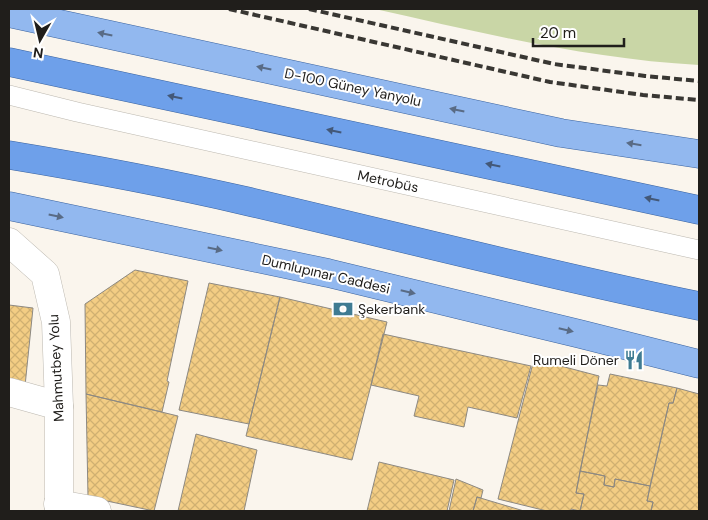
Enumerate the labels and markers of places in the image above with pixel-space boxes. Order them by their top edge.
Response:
bank icon: Şekerbank [332,298,354,320]
place label: Şekerbank [358,300,425,318]
restaurant icon: Rumeli Döner [623,349,645,371]
place label: Rumeli Döner [533,351,619,369]

